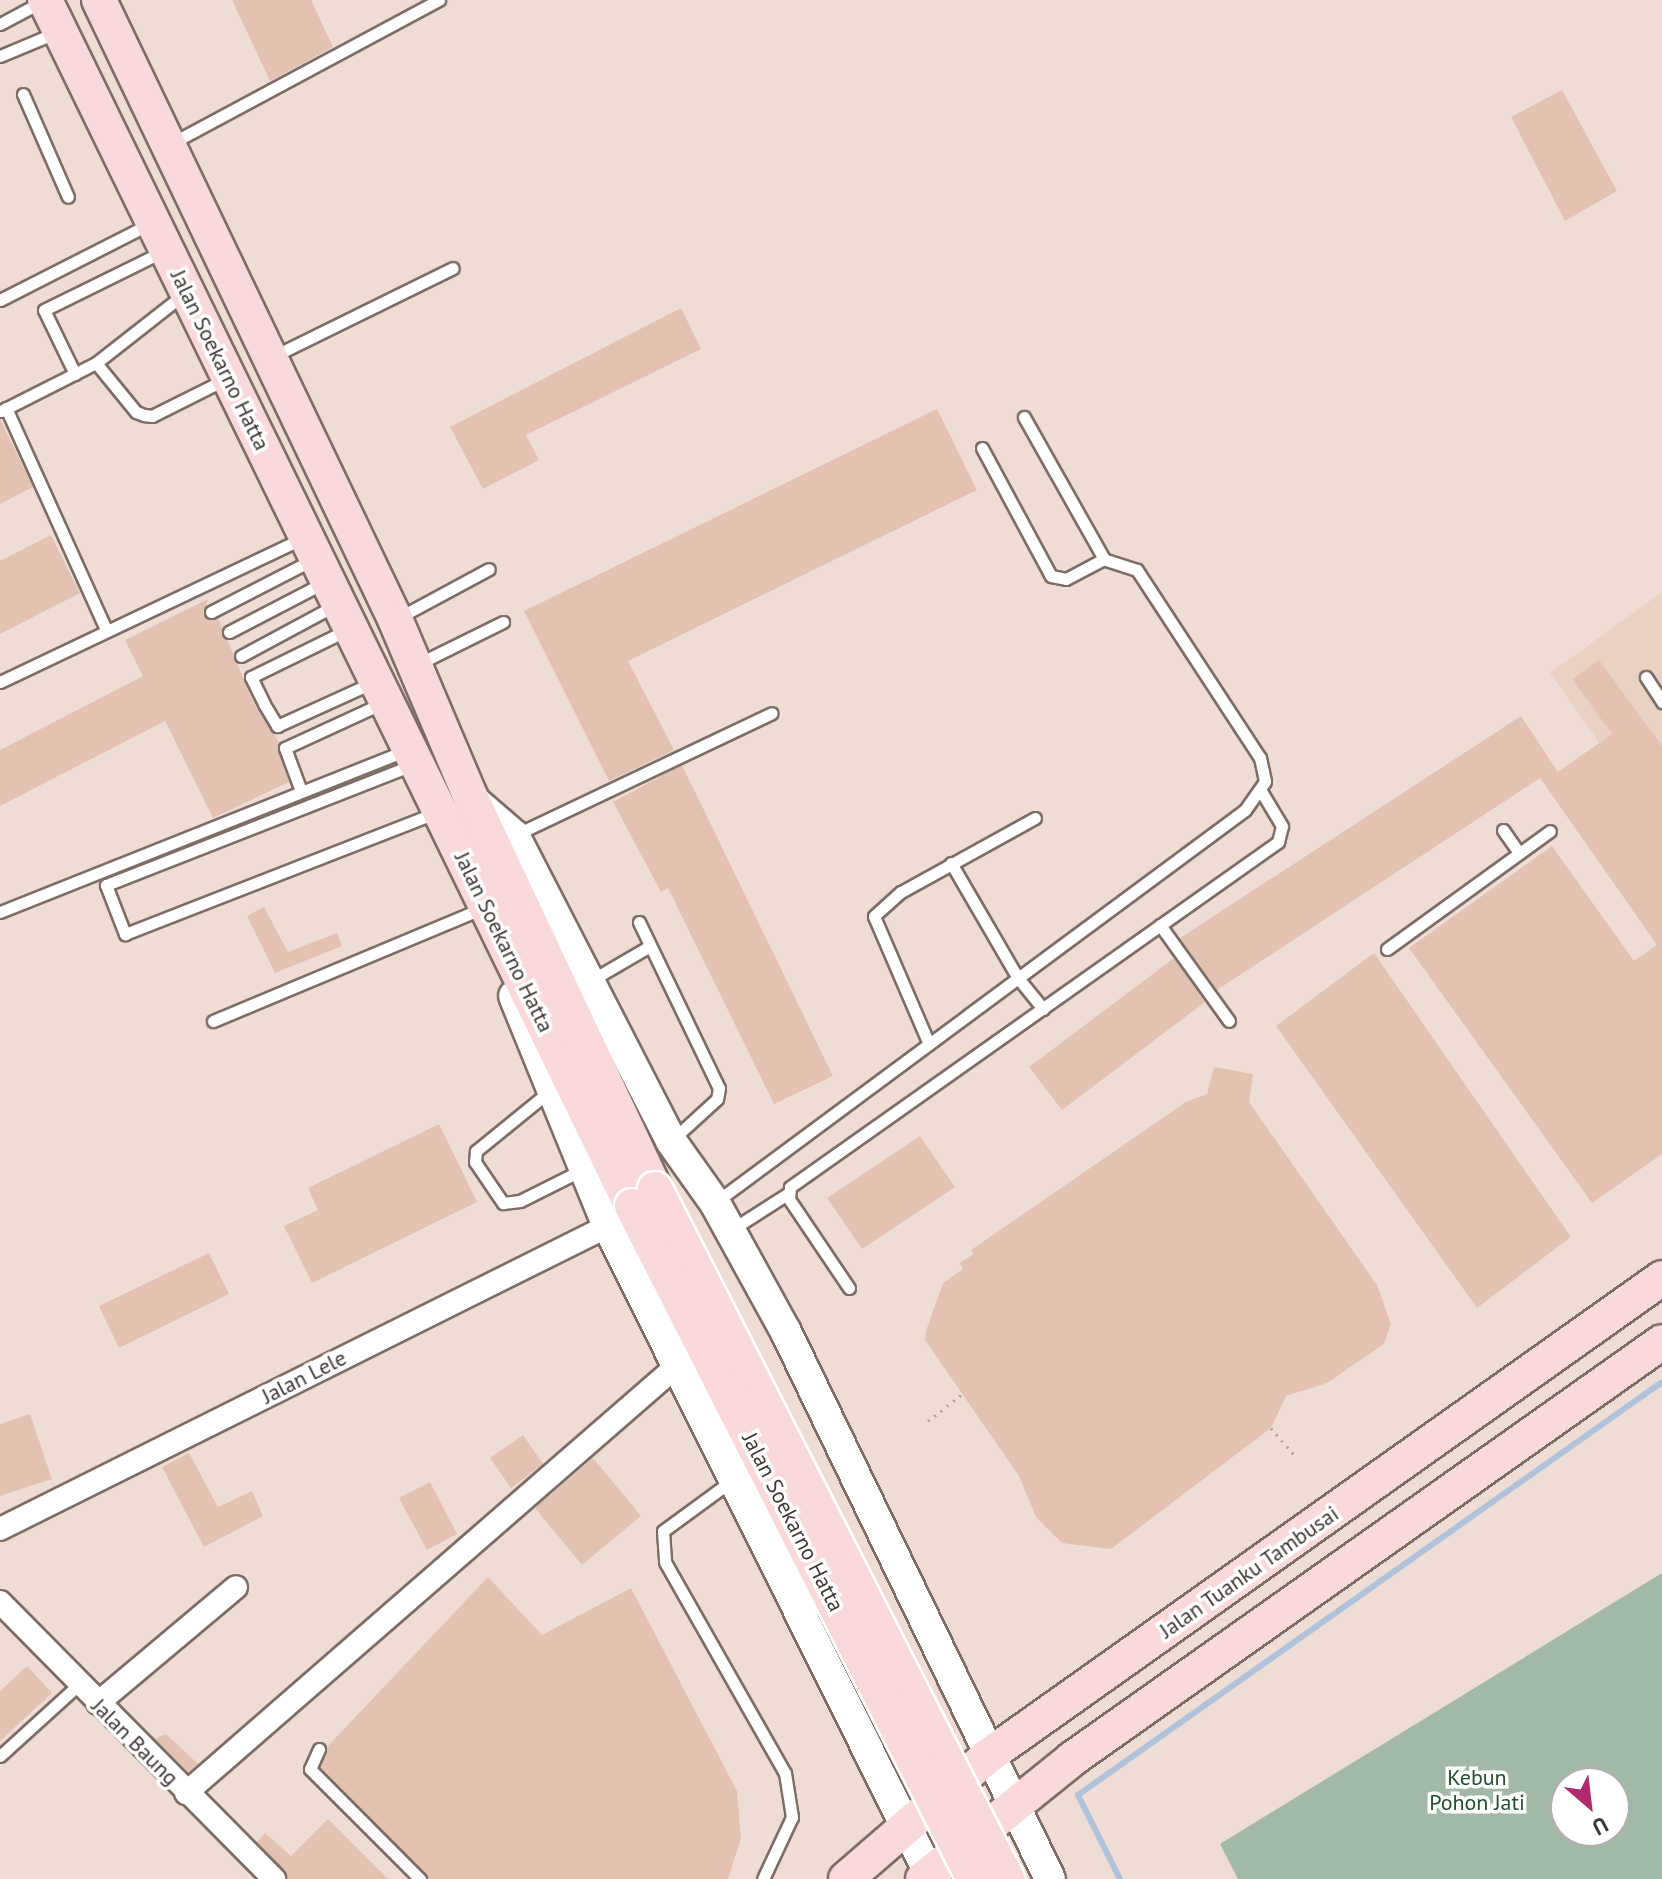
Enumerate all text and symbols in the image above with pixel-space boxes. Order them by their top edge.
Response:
street label: Jalan Soekarno Hatta [165,266,275,454]
street label: Jalan Soekarno Hatta [449,848,559,1036]
street label: Jalan Lele [257,1344,351,1410]
street label: Jalan Soekarno Hatta [736,1428,850,1616]
street label: Jalan Tuanku Tambusai [1154,1500,1344,1644]
street label: Jalan Baung [86,1693,184,1791]
park label: Kebun Pohon Jati [1429,1764,1525,1816]
north arrow [1550,1767,1630,1847]
text: U [1588,1811,1613,1842]

